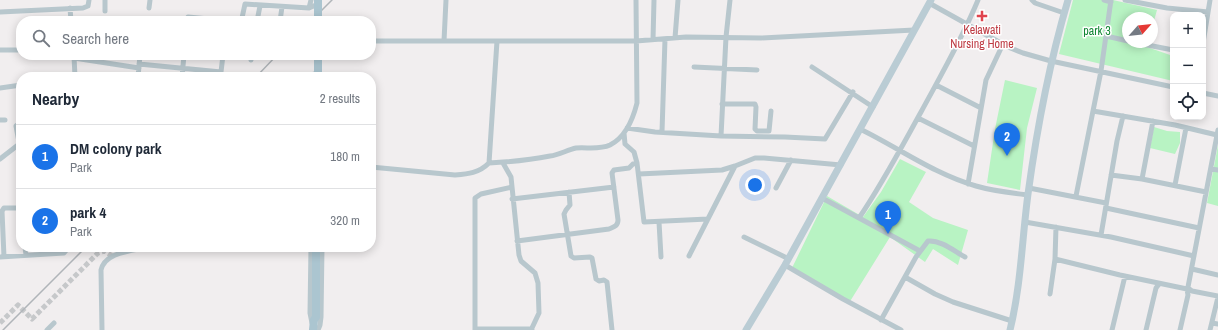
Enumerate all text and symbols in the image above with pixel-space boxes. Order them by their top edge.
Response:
marker: Kelawati Nursing Home [976,10,988,22]
north arrow [1122,12,1158,48]
map controls [1170,12,1206,120]
button: + [1170,12,1206,48]
search box [16,16,376,60]
place label: Kelawati Nursing Home [950,22,1014,52]
park label: park 3 [1083,23,1111,39]
icon: search [30,27,52,49]
text: Search here [62,28,129,49]
button: − [1170,48,1206,84]
button: locate [1170,84,1206,120]
text: Nearby [32,87,79,110]
text: 2 results [320,90,360,107]
pin: 2 [994,123,1020,156]
text: DM colony park [70,138,162,159]
text: 1 [42,148,48,165]
text: 180 m [330,148,360,165]
text: Park [70,159,92,176]
your location [745,175,765,195]
pin: 1 [875,201,901,234]
text: park 4 [70,202,106,223]
text: 2 [42,212,48,229]
text: 320 m [330,212,360,229]
text: Park [70,223,92,240]

